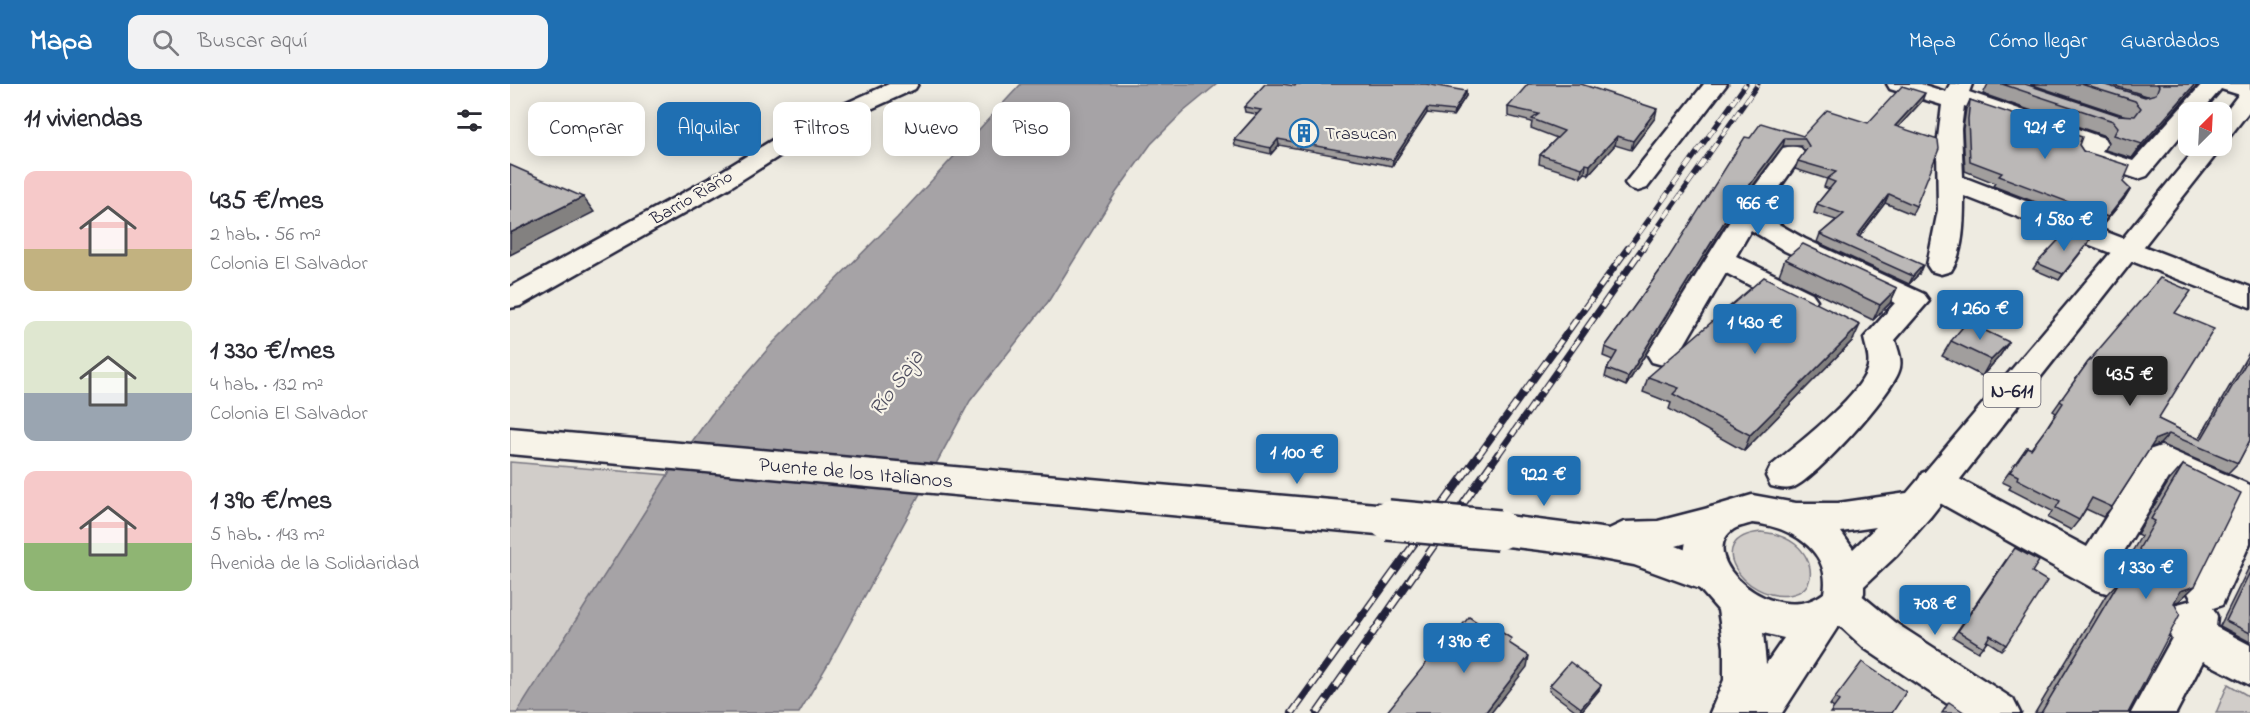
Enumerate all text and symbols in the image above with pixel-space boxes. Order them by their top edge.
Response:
search box [128,15,548,69]
text: Mapa [30,22,92,63]
icon: search [149,26,182,59]
text: Buscar aquí [197,26,307,58]
text: Mapa [1909,27,1956,57]
text: Cómo llegar [1989,27,2087,57]
text: Guardados [2120,27,2220,57]
text: 11 viviendas [24,101,143,139]
chip: Comprar [528,102,645,156]
chip: Alquilar [657,102,761,156]
chip: Filtros [773,102,871,156]
chip: Nuevo [883,102,980,156]
chip: Piso [992,102,1070,156]
north arrow [2178,102,2232,156]
map controls [2178,102,2232,156]
icon: filters [453,104,486,137]
pin: 921 € [2003,109,2087,160]
text: 921 € [2024,114,2066,143]
building icon: Trasucan [1288,117,1320,149]
place label: Trasucan [1325,122,1397,148]
street label: Barrio Riaño [645,165,738,233]
text: 435 €/mes [210,183,324,221]
pin: 966 € [1716,185,1800,236]
text: 966 € [1737,190,1779,219]
icon: home [72,195,144,267]
pin: 1 580 € [2009,201,2119,252]
text: 1 580 € [2035,206,2093,235]
text: 2 hab. · 56 m² [210,221,321,250]
text: Colonia El Salvador [210,250,368,279]
pin: 1 260 € [1925,290,2035,341]
text: 1 260 € [1951,295,2009,324]
pin: 1 430 € [1700,304,1810,355]
text: 1 430 € [1727,309,1783,338]
text: 1 330 €/mes [210,333,335,371]
water label: Río Saja [862,343,933,424]
icon: home [72,345,144,417]
pin: 435 € [2088,356,2172,407]
text: 435 € [2107,361,2153,390]
text: 4 hab. · 132 m² [210,371,323,400]
road number: N-611 [1984,373,2040,407]
text: Colonia El Salvador [210,400,368,429]
pin: 1 100 € [1242,434,1352,485]
text: 1 100 € [1270,439,1324,468]
street label: Puente de los Italianos [757,451,954,497]
pin: 922 € [1502,456,1586,507]
text: 922 € [1522,461,1566,490]
text: 1 390 €/mes [210,483,332,521]
icon: home [72,495,144,567]
text: 5 hab. · 143 m² [210,521,325,550]
pin: 1 330 € [2091,549,2201,600]
text: Avenida de la Solidaridad [210,550,419,579]
text: 1 330 € [2118,554,2174,583]
pin: 708 € [1893,585,1977,636]
text: 708 € [1913,590,1957,619]
pin: 1 390 € [1409,623,1519,674]
text: 1 390 € [1437,628,1491,657]

